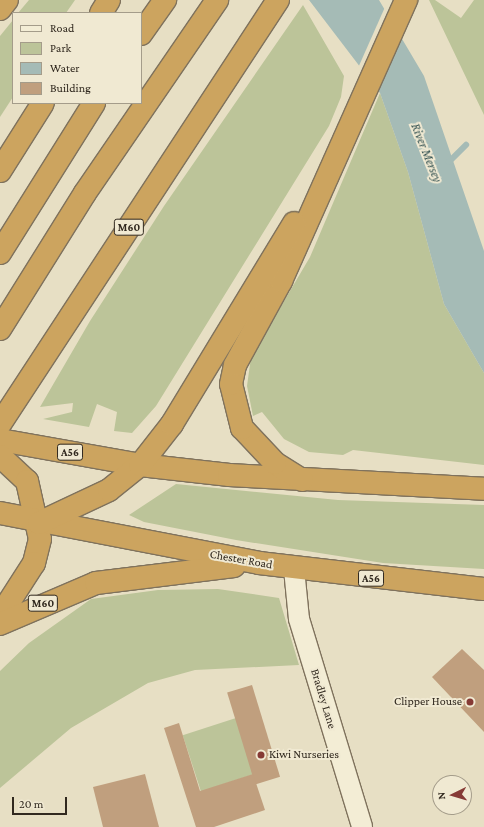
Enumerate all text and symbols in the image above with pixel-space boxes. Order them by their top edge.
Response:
legend [12,12,142,104]
text: Road [50,21,74,35]
text: Park [50,41,71,55]
text: Water [50,61,79,75]
text: Building [50,81,91,95]
water label: River Mersey [407,121,445,185]
road number: M60 [113,218,145,236]
road number: A56 [57,443,83,461]
street label: Chester Road [208,547,274,573]
road number: A56 [358,569,384,587]
road number: M60 [27,594,59,612]
street label: Bradley Lane [307,667,339,731]
place label: Clipper House [394,695,462,709]
marker: Clipper House [465,697,475,707]
place label: Kiwi Nurseries [269,748,339,762]
marker: Kiwi Nurseries [256,750,266,760]
north arrow [432,775,472,815]
scale bar [14,789,69,815]
text: N [435,792,447,800]
text: 20 m [19,797,43,811]

